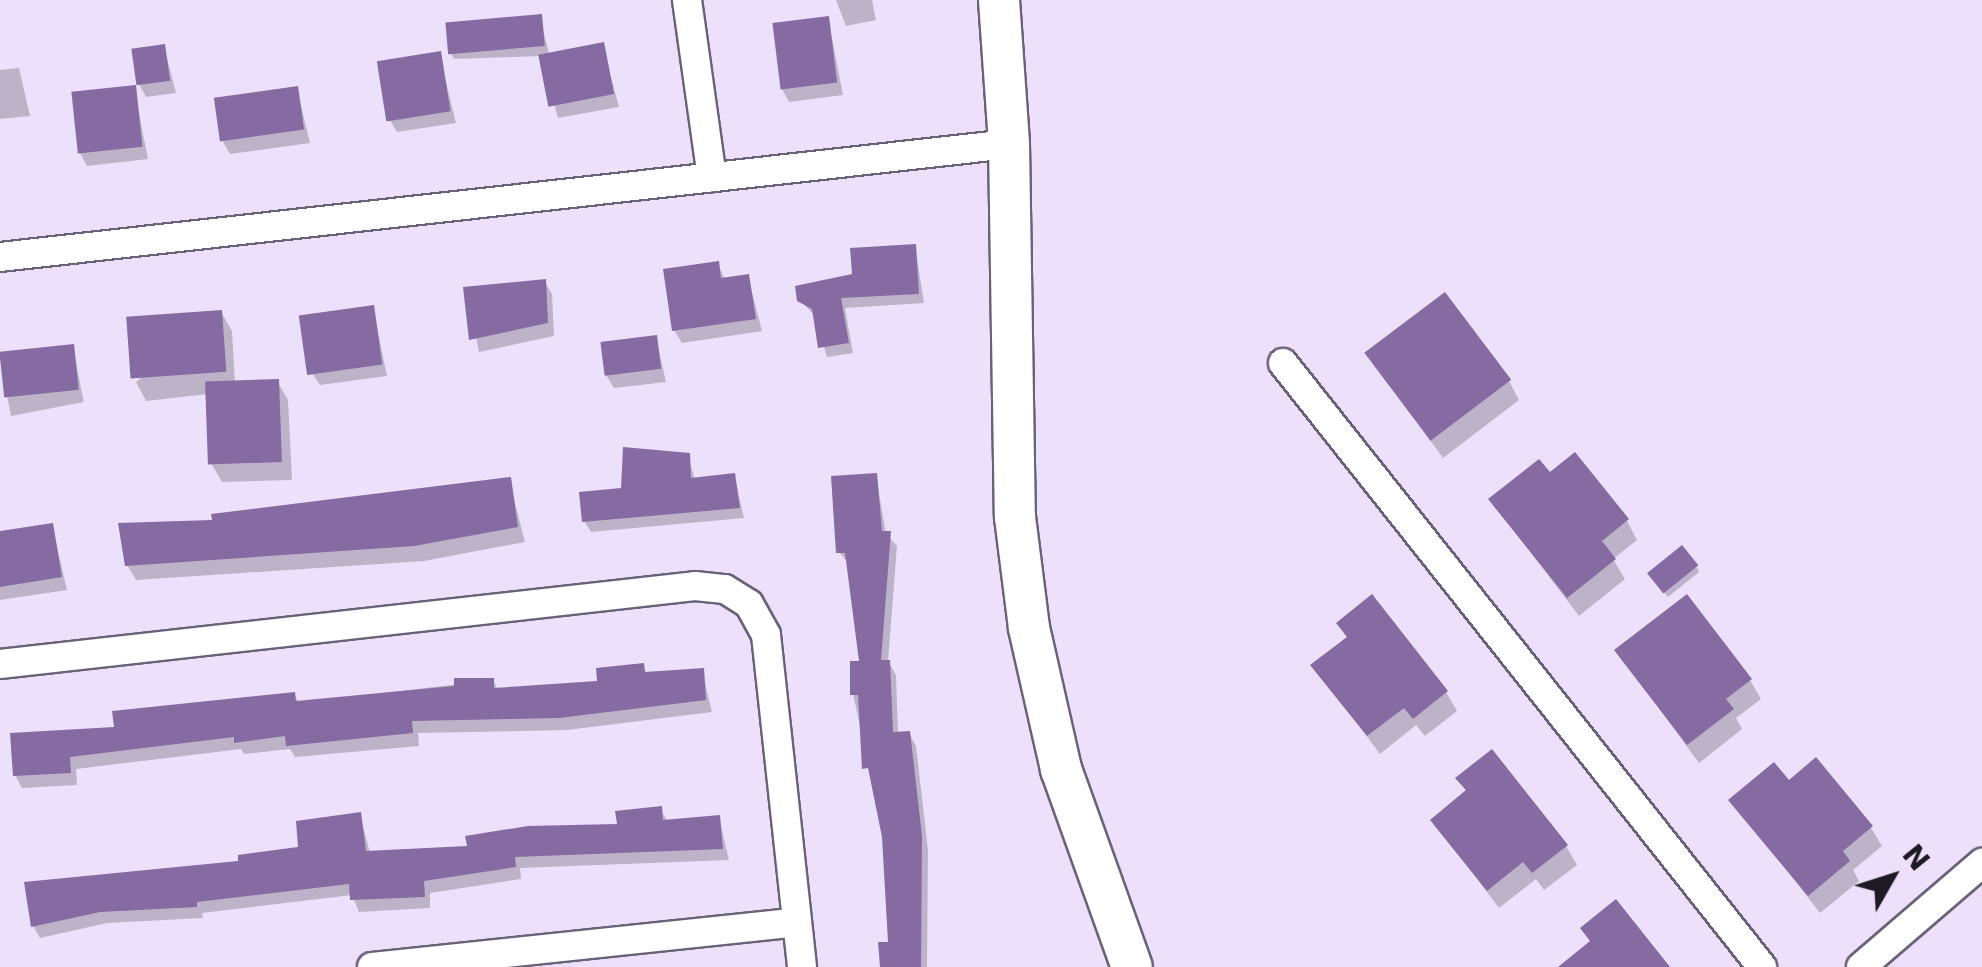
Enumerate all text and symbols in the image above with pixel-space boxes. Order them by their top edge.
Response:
north arrow [1842,827,1942,927]
text: N [1896,838,1936,877]

